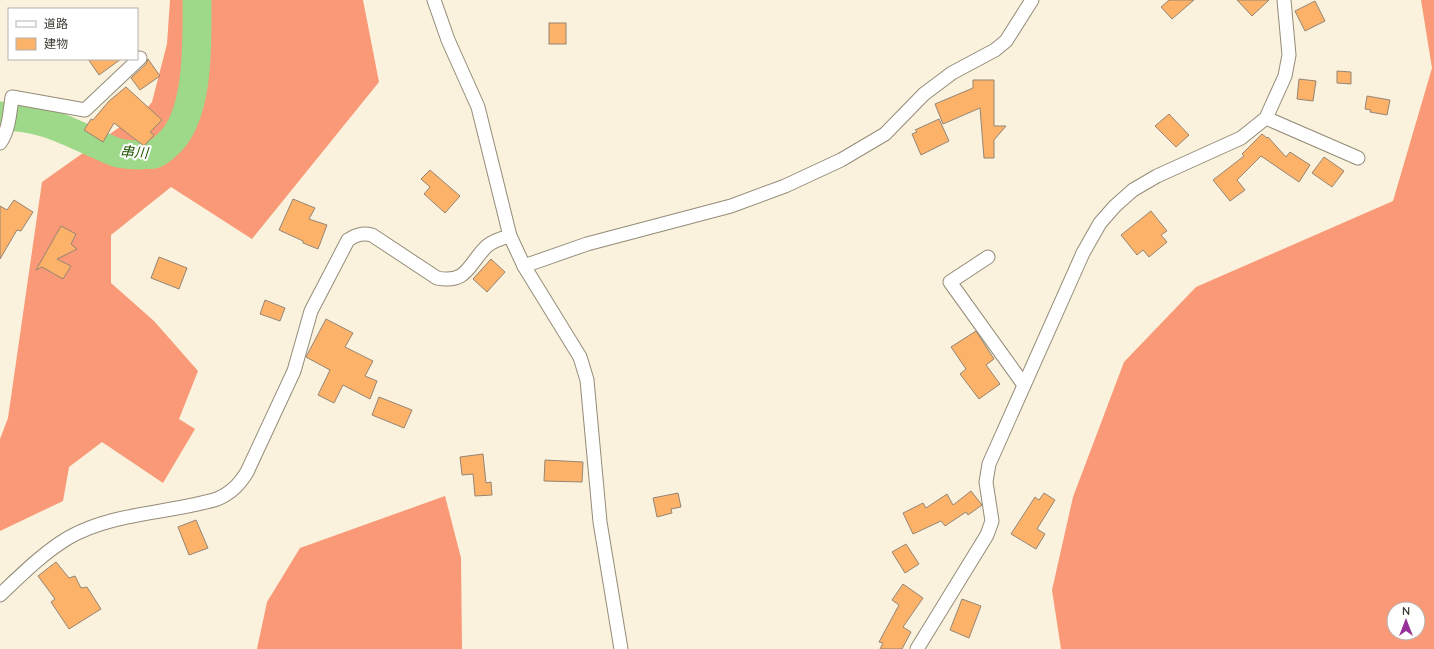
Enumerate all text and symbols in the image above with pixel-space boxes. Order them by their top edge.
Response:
legend [8,8,138,60]
text: 道路 [44,16,68,31]
text: 建物 [44,36,68,51]
water label: 串川 [119,142,151,162]
north arrow [1386,601,1426,641]
text: N [1402,604,1410,618]

